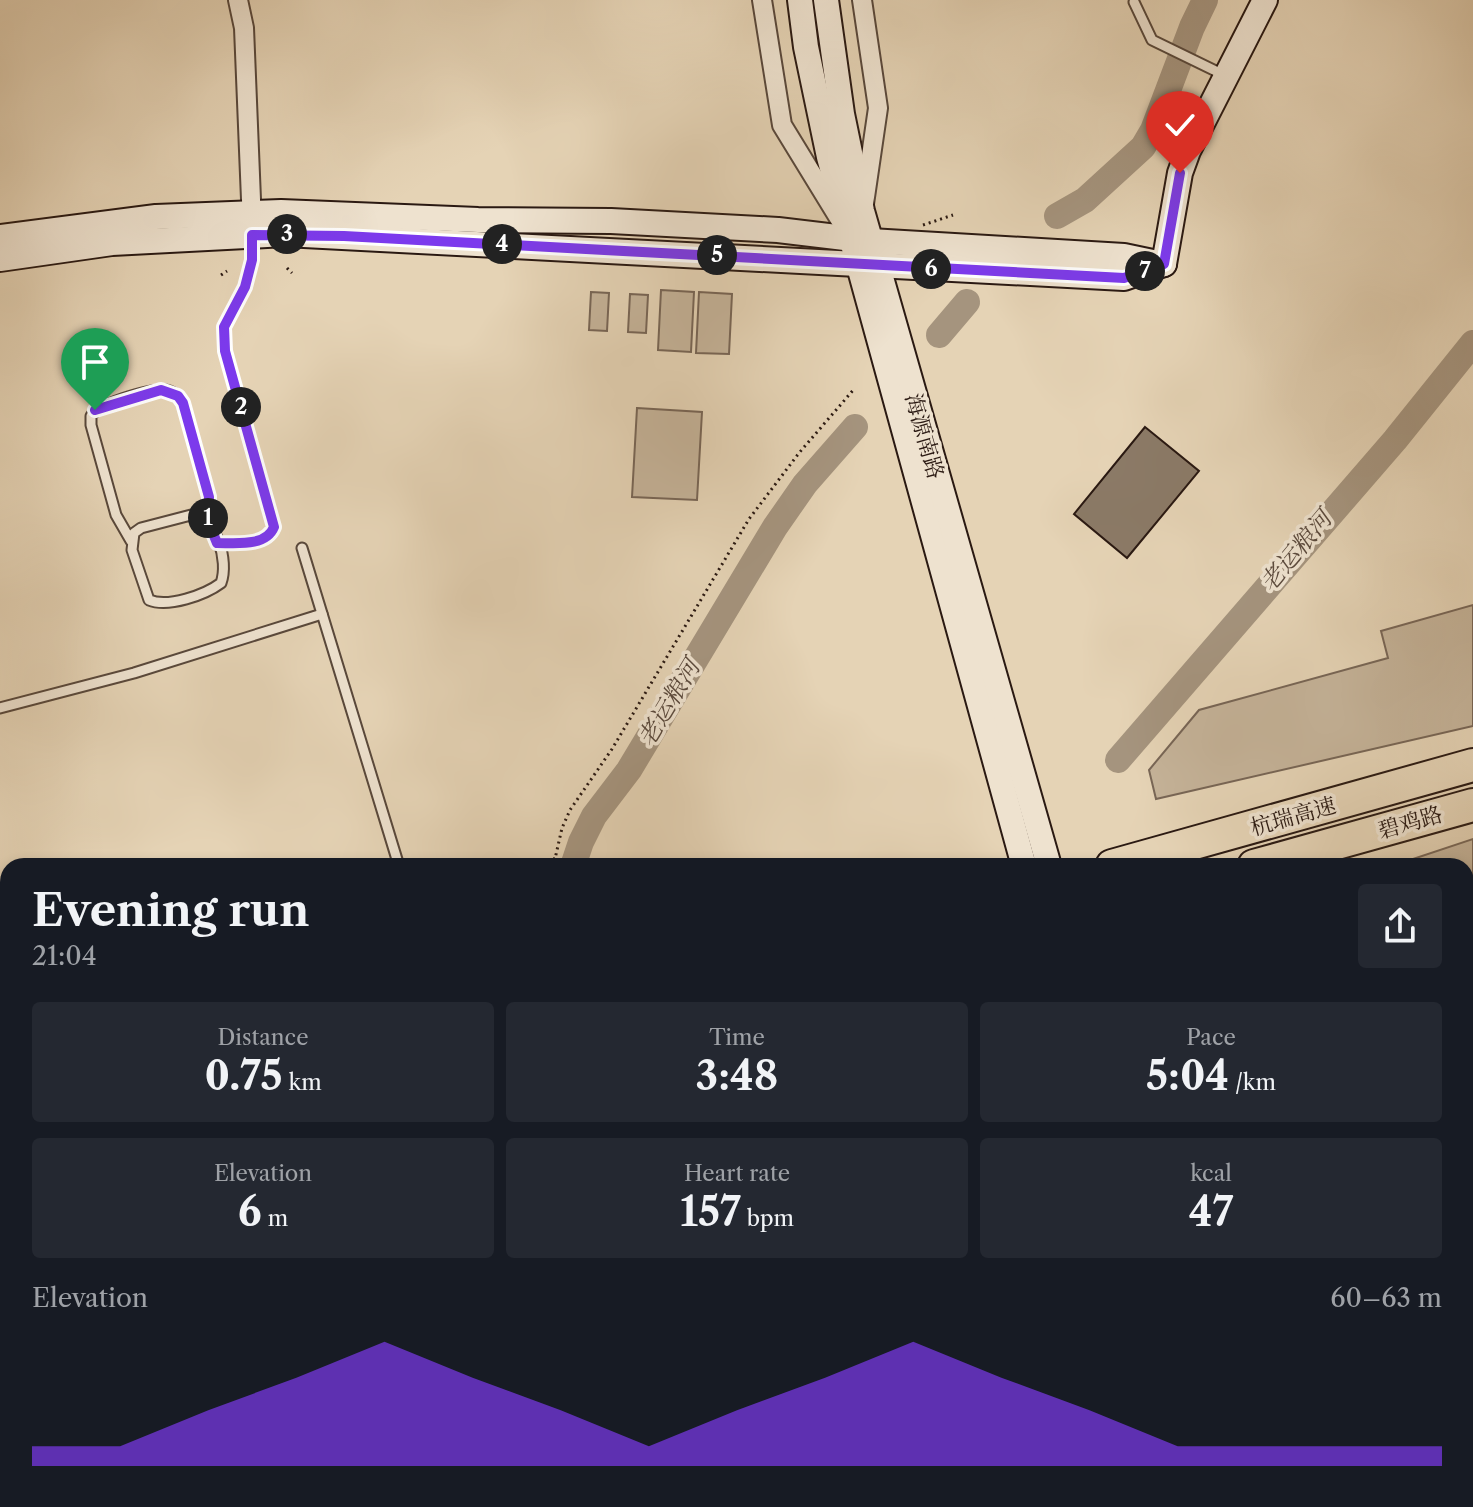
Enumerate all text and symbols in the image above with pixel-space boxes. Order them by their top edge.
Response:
pin [1146,91,1214,173]
icon: check [1158,103,1202,147]
pin: 3 [267,214,307,254]
text: 3 [281,220,293,247]
pin: 4 [482,224,522,264]
text: 4 [495,230,509,257]
pin: 5 [697,235,737,275]
text: 5 [711,241,723,268]
pin: 6 [911,249,951,289]
pin: 7 [1125,251,1165,291]
text: 6 [924,255,938,282]
text: 7 [1139,257,1151,284]
pin [61,328,129,410]
icon: arrive [73,340,117,384]
pin: 2 [221,387,261,427]
street label: 海源南路 [899,390,950,482]
text: 2 [235,393,248,420]
pin: 1 [188,498,228,538]
water label: 老运粮河 [1254,502,1340,597]
text: 1 [203,504,213,531]
water label: 老运粮河 [631,651,708,751]
street label: 杭瑞高速 [1247,791,1339,842]
street label: 碧鸡路 [1375,800,1446,845]
text: Evening run [32,883,309,937]
button: share [1358,884,1442,968]
text: 21:04 [32,940,97,972]
text: Distance [217,1024,309,1051]
text: Time [709,1024,765,1051]
text: Pace [1186,1024,1236,1051]
text: 0.75 [204,1051,283,1100]
text: 3:48 [696,1051,778,1100]
text: 5:04 [1146,1051,1229,1100]
text: km [283,1069,322,1096]
text: /km [1229,1069,1276,1096]
text: Elevation [214,1160,312,1187]
text: Heart rate [684,1160,790,1187]
text: kcal [1190,1160,1232,1187]
text: 6 [238,1187,262,1236]
text: 157 [680,1187,741,1236]
text: 47 [1189,1187,1233,1236]
text: m [262,1205,288,1232]
text: bpm [741,1205,794,1232]
text: Elevation [32,1282,148,1314]
text: 60–63 m [1330,1282,1442,1314]

